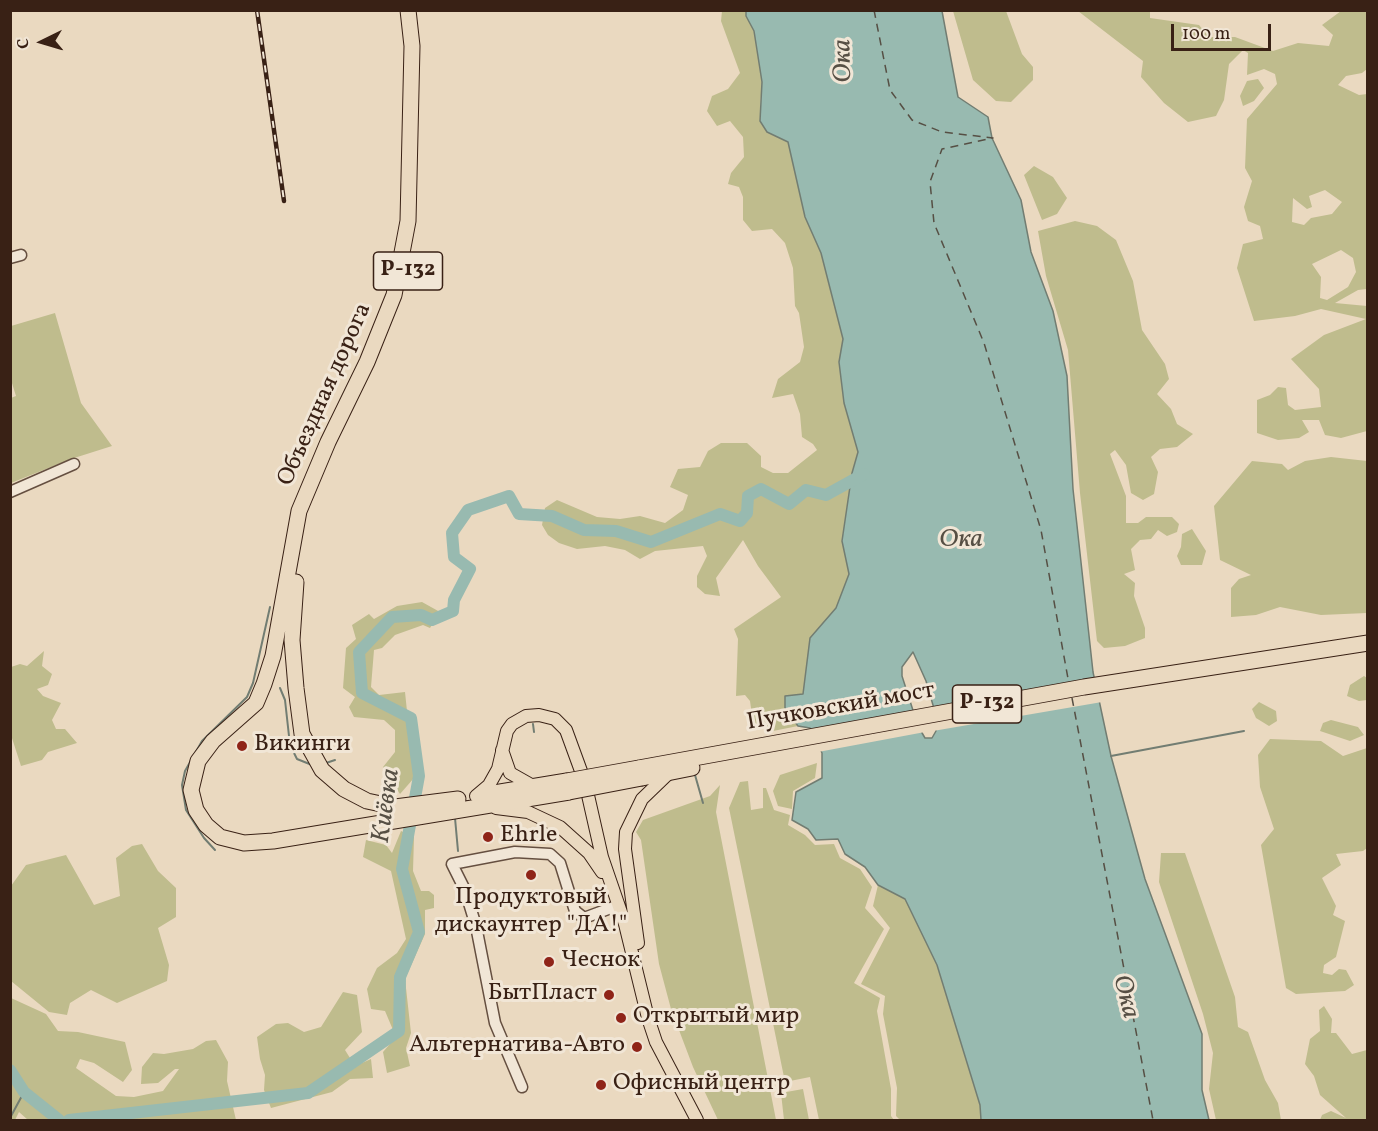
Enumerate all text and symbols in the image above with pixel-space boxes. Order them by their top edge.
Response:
north arrow [12,12,72,72]
scale bar [1174,12,1274,50]
text: 100 m [1182,22,1231,47]
text: С [13,37,35,50]
water label: Ока [829,39,861,83]
road number: Р-132 [374,252,442,290]
street label: Объездная дорога [273,299,379,491]
water label: Ока [939,525,983,557]
street label: Пучковский мост [745,677,937,739]
road number: Р-132 [952,685,1022,723]
place label: Викинги [254,732,351,760]
marker: Викинги [235,739,249,753]
water label: Киёвка [367,767,409,845]
place label: Ehrle [500,823,557,851]
marker: Ehrle [481,830,495,844]
marker: Продуктовый дискаунтер "ДА!" [524,868,538,882]
place label: Продуктовый дискаунтер "ДА!" [435,885,627,941]
place label: Чеснок [561,948,640,976]
marker: Чеснок [542,955,556,969]
water label: Ока [1104,972,1144,1022]
place label: БытПласт [488,981,597,1009]
marker: БытПласт [602,988,616,1002]
place label: Открытый мир [633,1004,799,1032]
marker: Открытый мир [614,1011,628,1025]
place label: Альтернатива-Авто [409,1033,625,1061]
marker: Альтернатива-Авто [630,1040,644,1054]
place label: Офисный центр [613,1071,790,1099]
marker: Офисный центр [594,1078,608,1092]

